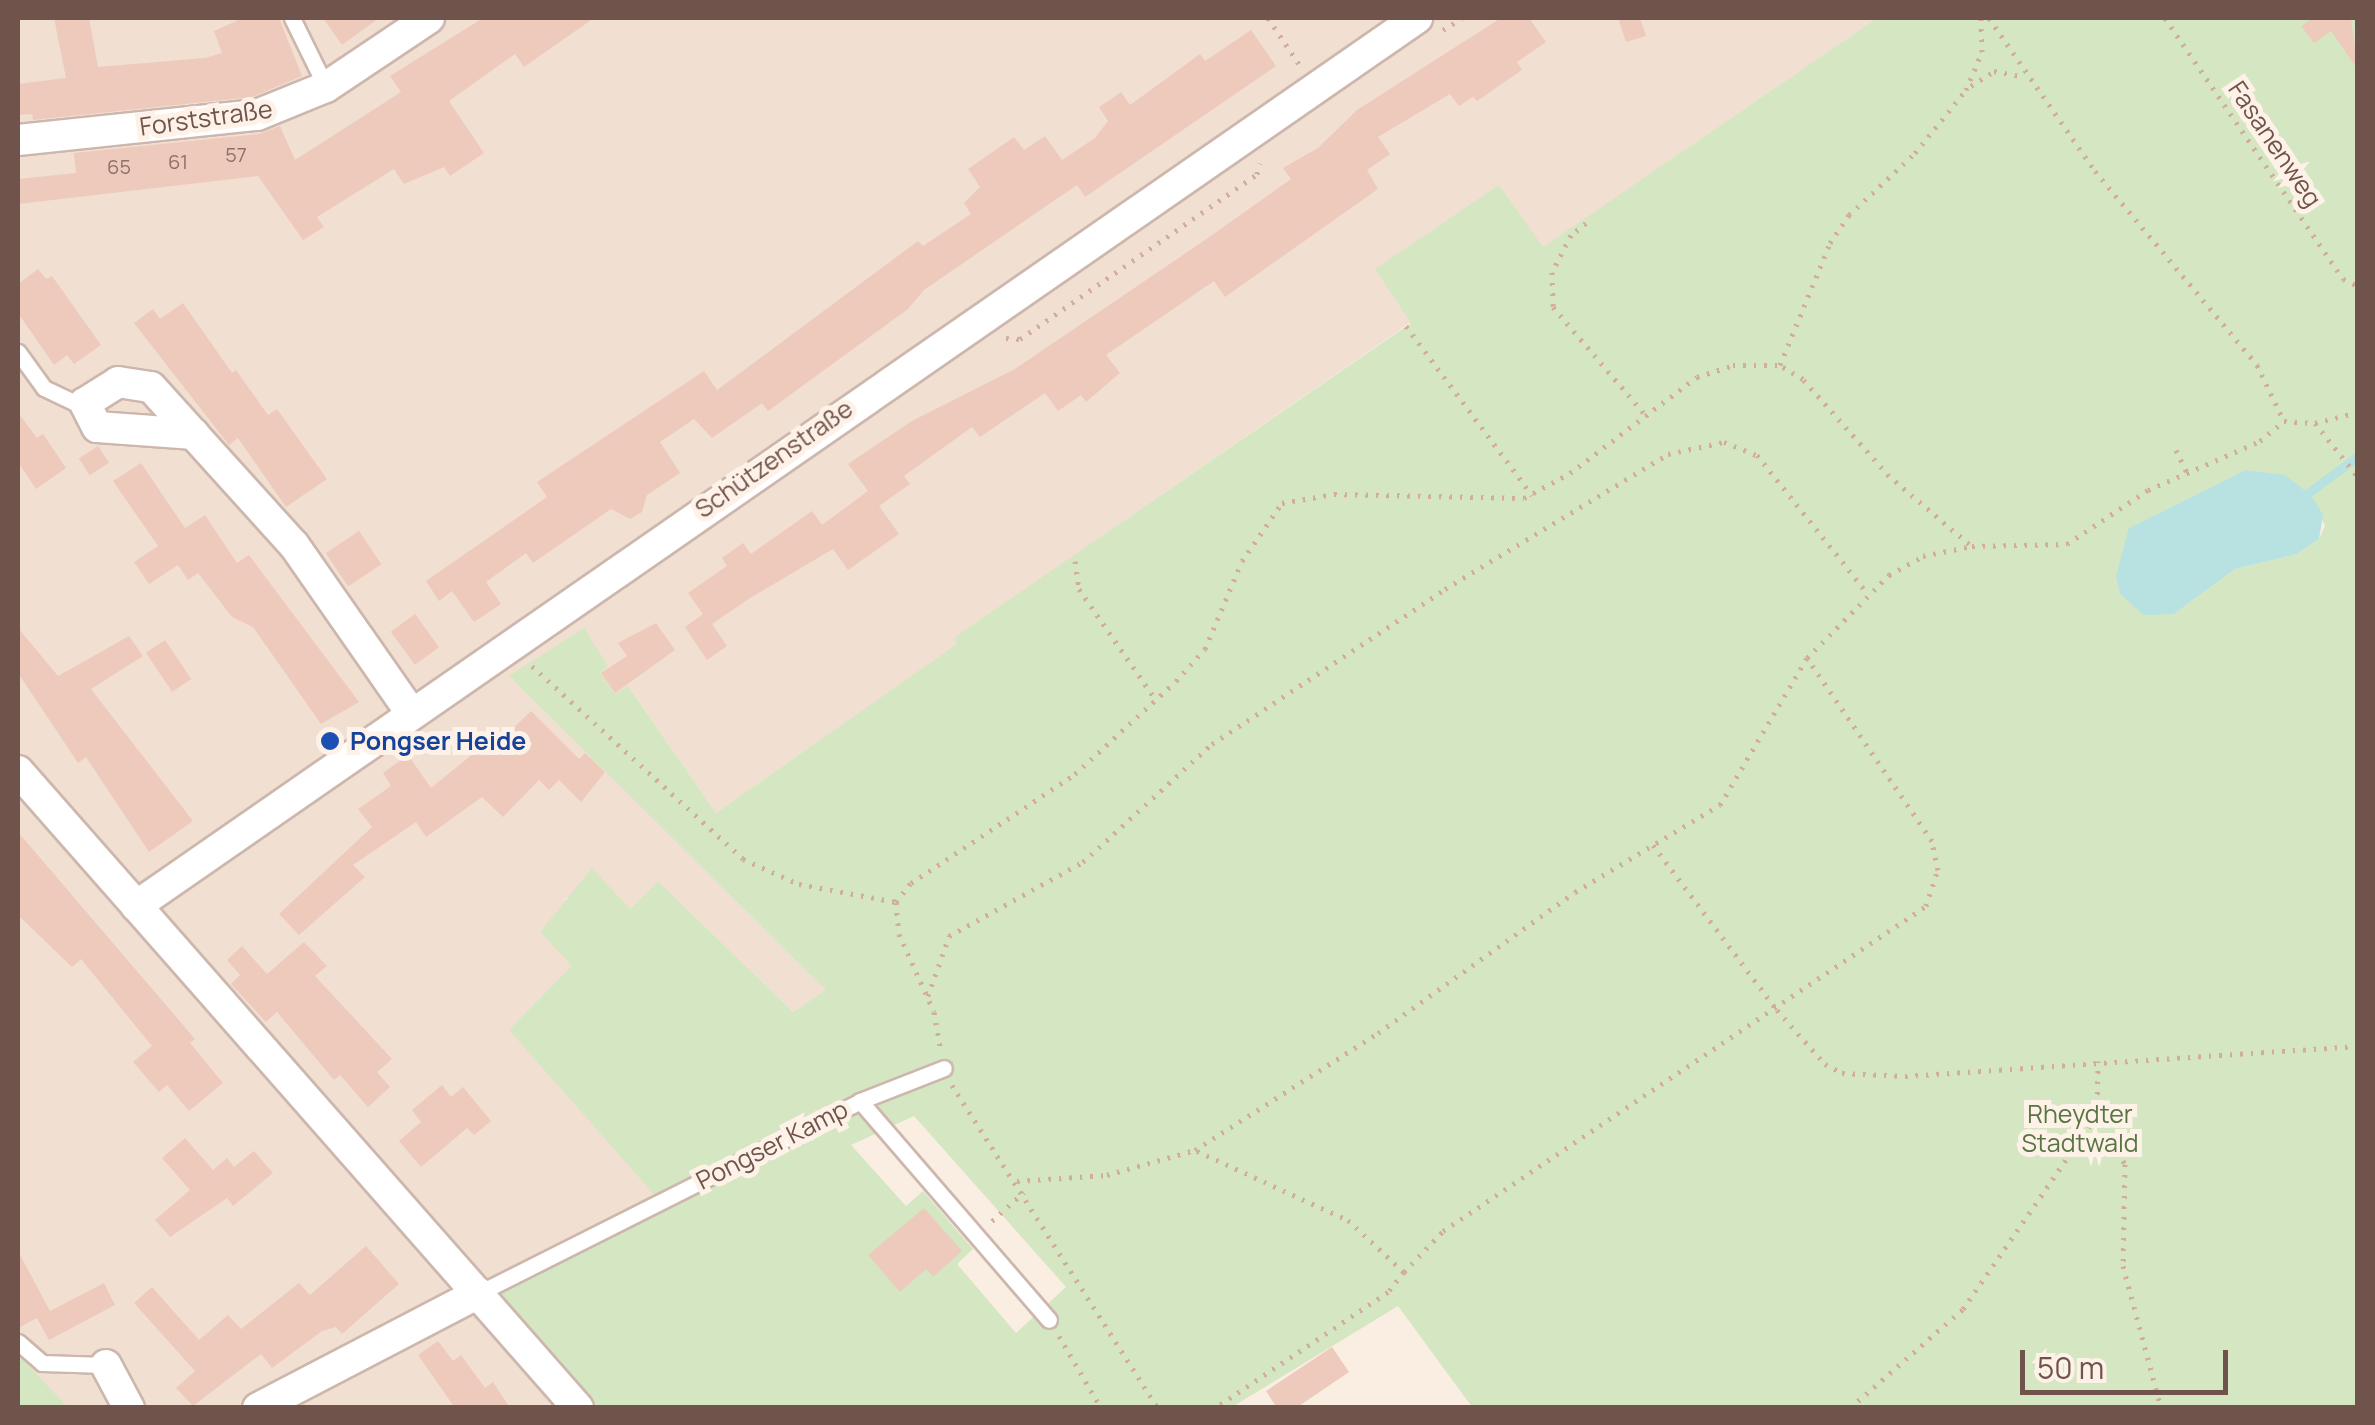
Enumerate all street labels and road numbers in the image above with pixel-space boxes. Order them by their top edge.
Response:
street label: Fasanenweg [2222,76,2328,212]
street label: Forststraße [138,94,274,142]
street label: Schützenstraße [689,394,859,524]
street label: Pongser Kamp [691,1094,853,1196]

